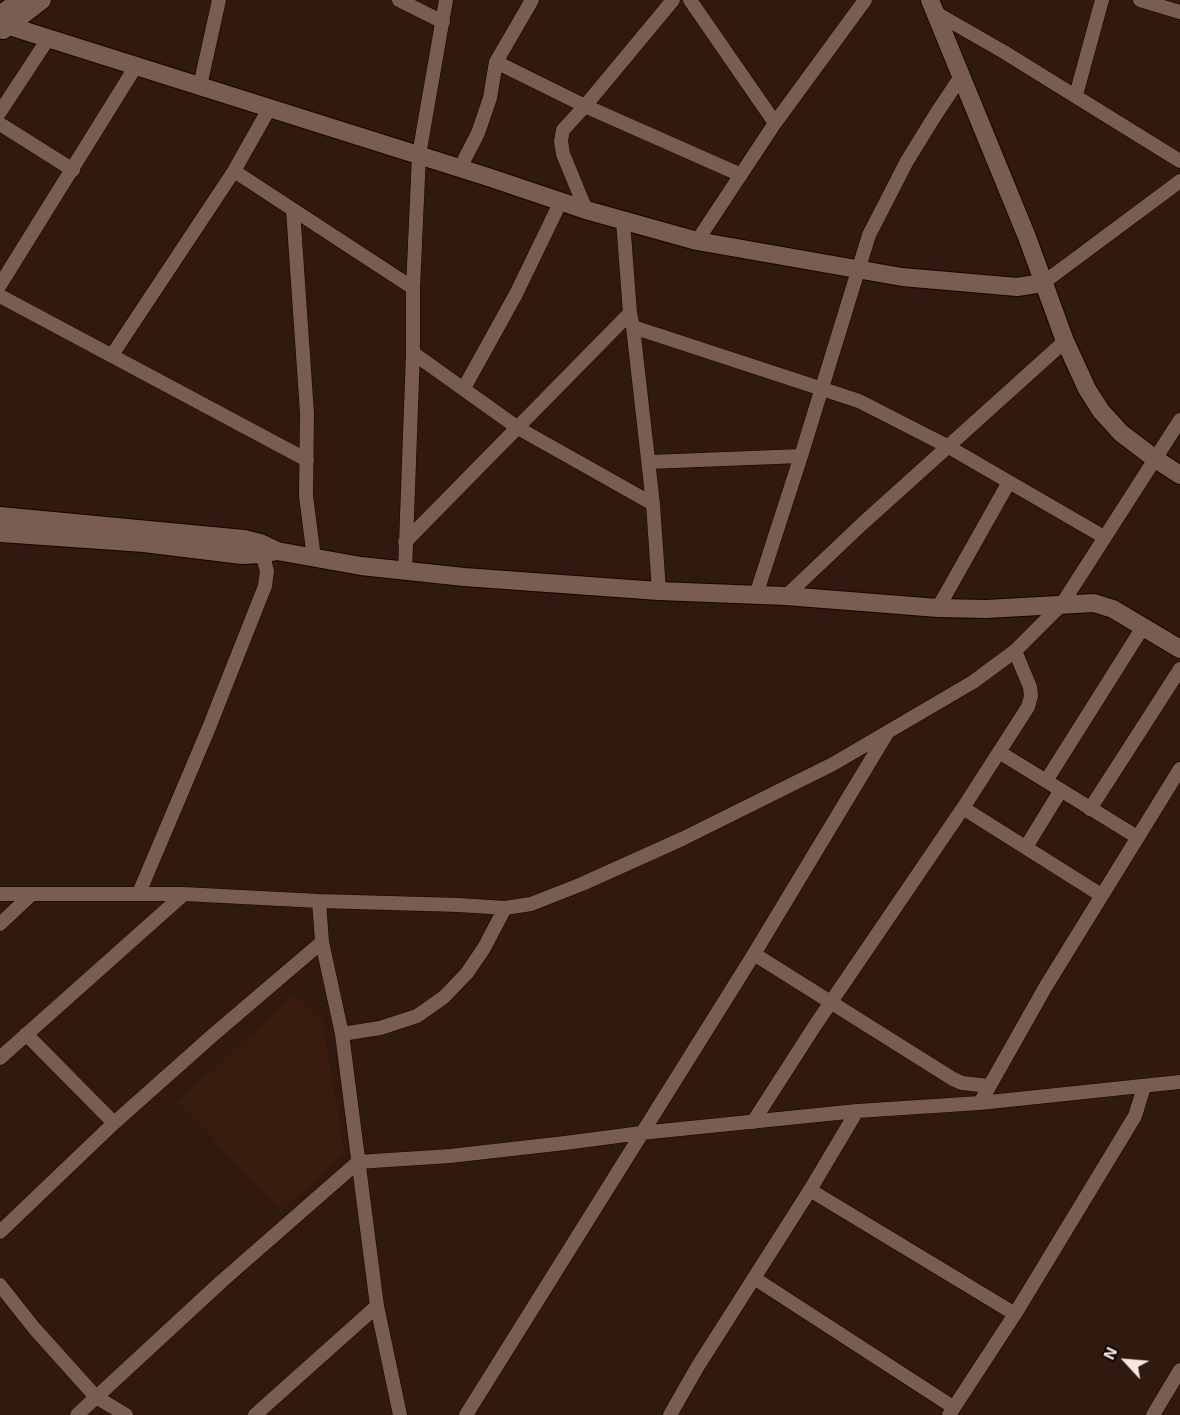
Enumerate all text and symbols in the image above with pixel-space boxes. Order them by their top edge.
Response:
north arrow [1096,1331,1156,1391]
text: N [1098,1344,1120,1362]

